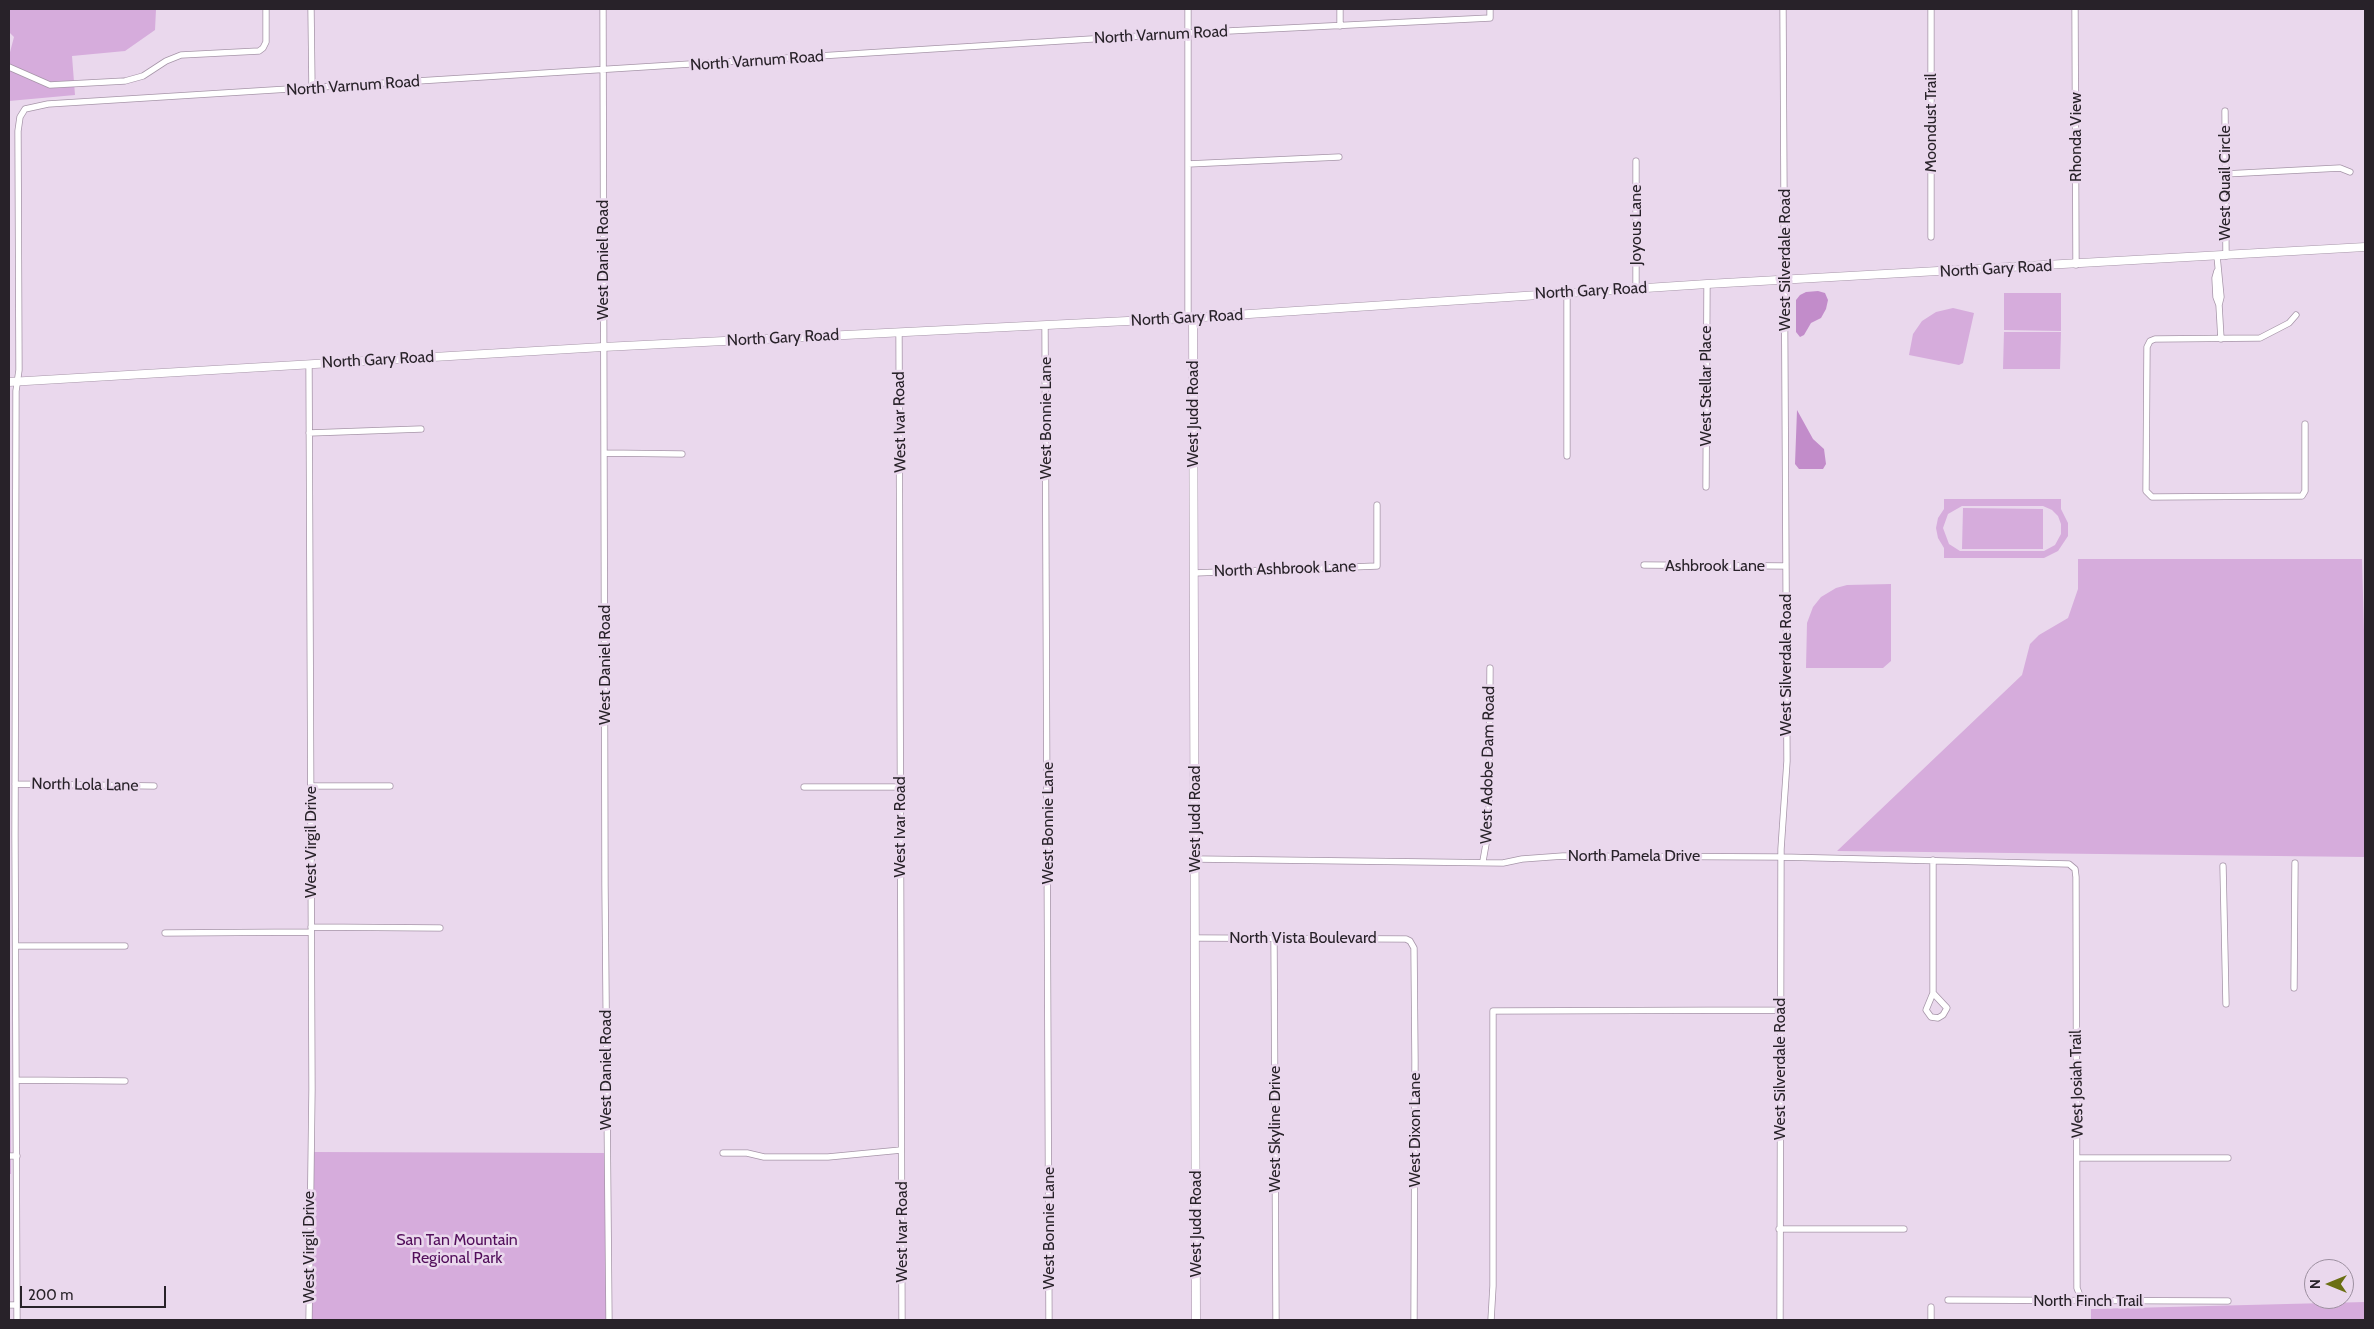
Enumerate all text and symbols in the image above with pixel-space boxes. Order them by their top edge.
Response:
street label: North Varnum Road [1094,22,1228,48]
street label: North Varnum Road [689,47,825,75]
street label: North Varnum Road [285,72,421,100]
street label: Moondust Trail [1921,73,1941,173]
street label: Rhonda View [2066,92,2086,182]
street label: West Quail Circle [2215,125,2235,241]
street label: Joyous Lane [1626,185,1646,265]
street label: West Silverdale Road [1775,189,1795,331]
street label: West Daniel Road [593,200,613,320]
street label: North Gary Road [1939,256,2053,282]
street label: North Gary Road [1534,278,1648,304]
street label: North Gary Road [1130,305,1244,331]
street label: North Gary Road [726,325,840,351]
street label: West Stellar Place [1696,326,1716,446]
street label: North Gary Road [321,347,435,373]
street label: West Bonnie Lane [1036,357,1056,479]
street label: West Judd Road [1183,361,1203,467]
street label: West Ivar Road [890,371,910,473]
street label: Ashbrook Lane [1665,556,1765,576]
street label: North Ashbrook Lane [1213,557,1357,581]
street label: West Silverdale Road [1776,594,1796,736]
street label: West Daniel Road [595,605,615,725]
street label: West Adobe Dam Road [1477,686,1499,844]
street label: West Bonnie Lane [1038,762,1058,884]
street label: West Judd Road [1185,766,1205,872]
street label: North Lola Lane [31,774,139,796]
street label: West Ivar Road [890,776,910,878]
street label: West Virgil Drive [301,786,321,898]
street label: North Pamela Drive [1568,846,1700,866]
street label: North Vista Boulevard [1229,928,1377,948]
street label: West Silverdale Road [1770,998,1790,1140]
street label: West Daniel Road [596,1010,616,1130]
street label: West Josiah Trail [2066,1030,2088,1138]
street label: West Skyline Drive [1265,1066,1285,1192]
street label: West Dixon Lane [1405,1073,1425,1187]
street label: West Bonnie Lane [1039,1167,1059,1289]
street label: West Judd Road [1186,1171,1206,1277]
street label: West Ivar Road [892,1181,912,1283]
street label: West Virgil Drive [299,1191,319,1303]
park label: San Tan Mountain Regional Park [396,1230,518,1268]
north arrow [2304,1259,2354,1309]
scale bar [22,1276,169,1308]
text: N [2306,1279,2324,1289]
text: 200 m [28,1286,73,1304]
street label: North Finch Trail [2033,1291,2143,1311]

